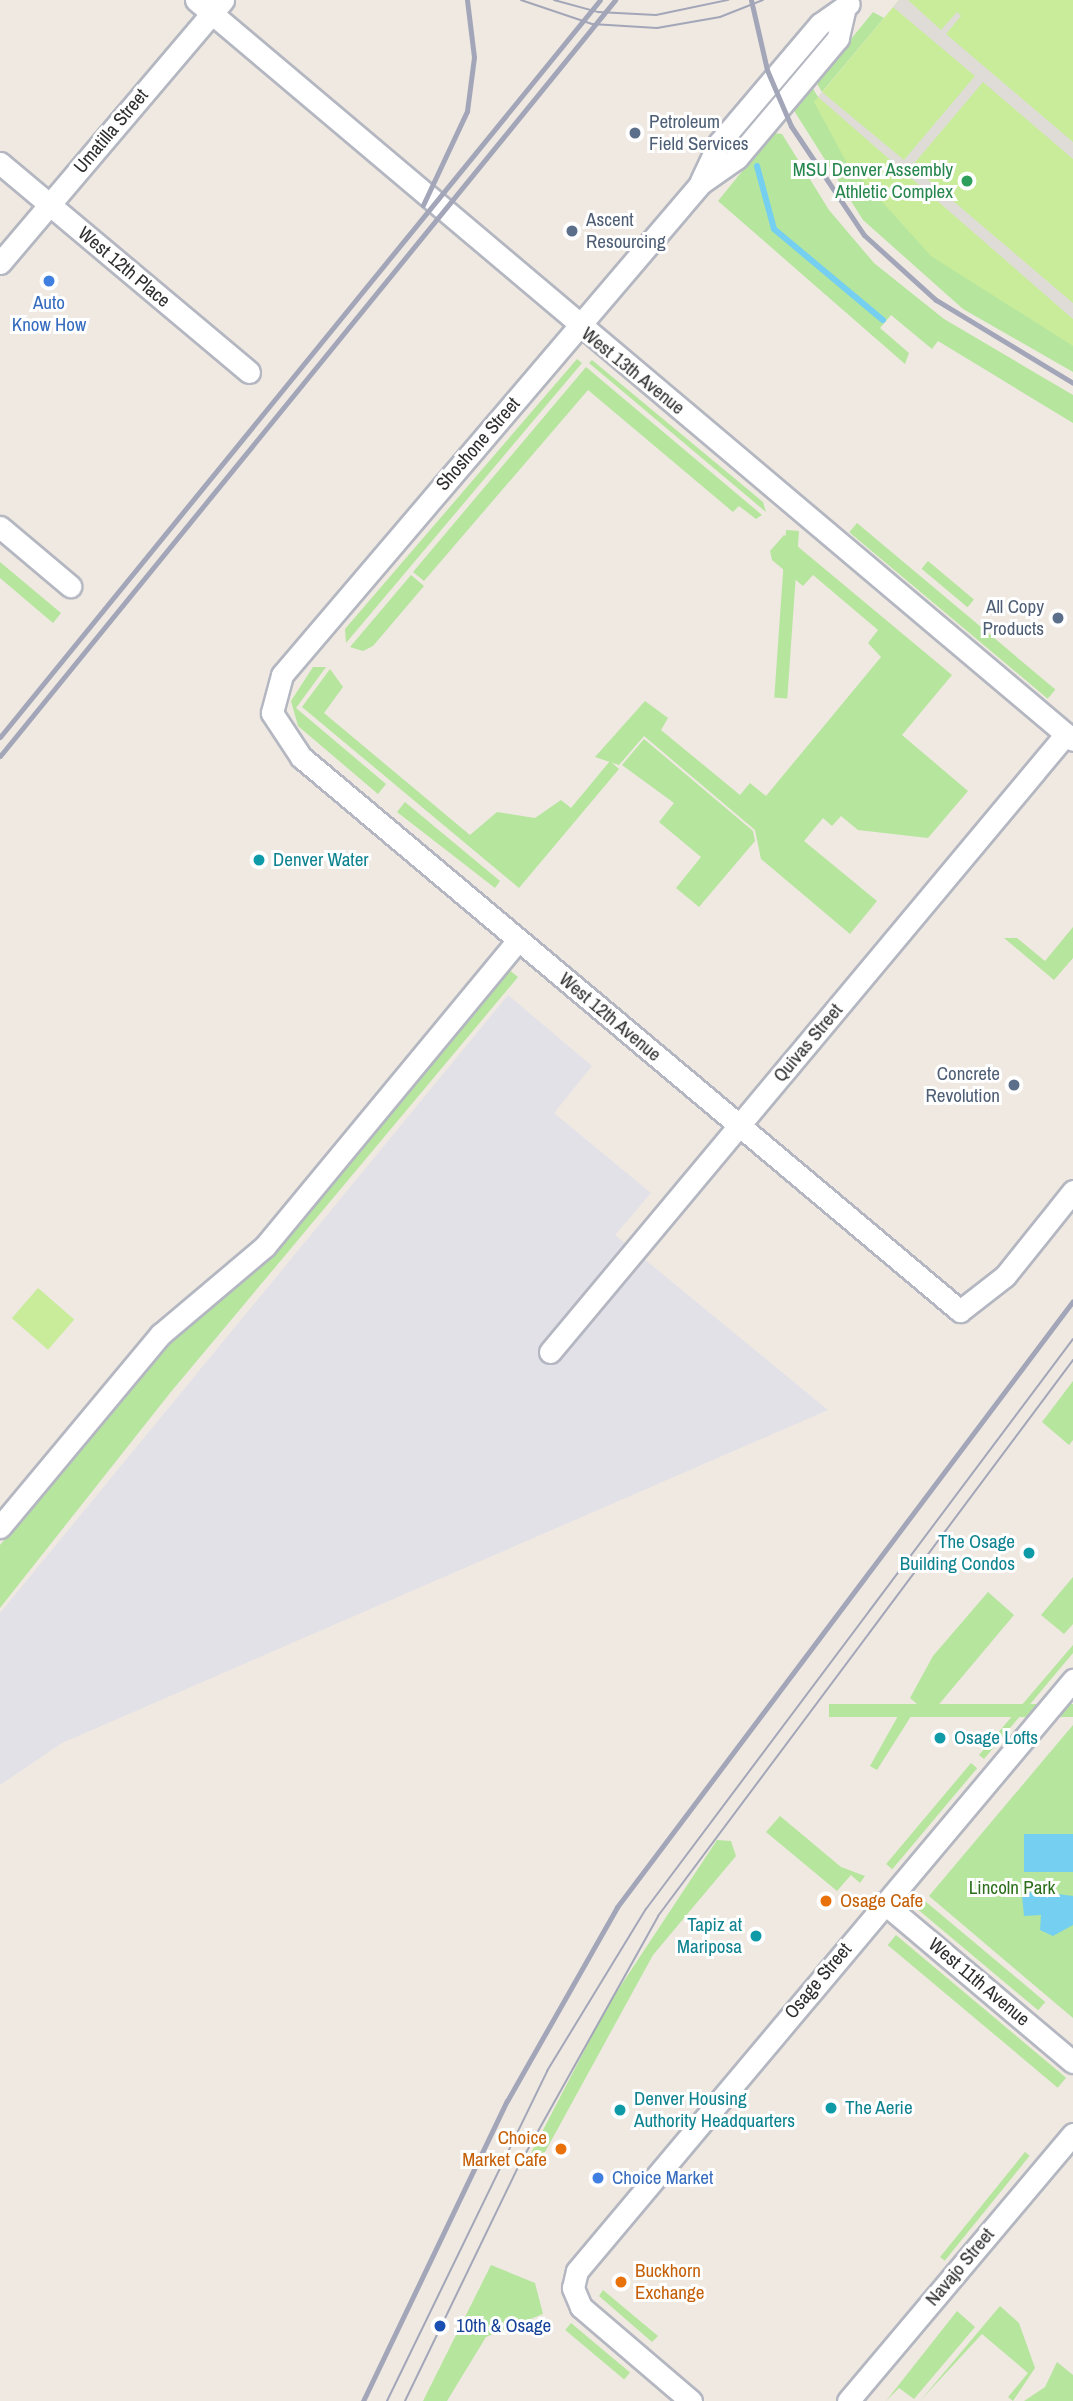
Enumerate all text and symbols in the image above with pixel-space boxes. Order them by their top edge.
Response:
street label: Umatilla Street [69,84,153,178]
place label: Petroleum Field Services [649,111,749,155]
marker: Petroleum Field Services [627,125,643,141]
place label: MSU Denver Assembly Athletic Complex [792,159,953,203]
marker: MSU Denver Assembly Athletic Complex [959,173,975,189]
place label: Ascent Resourcing [586,209,666,253]
street label: West 12th Place [73,222,175,312]
marker: Ascent Resourcing [564,223,580,239]
marker: Auto Know How [41,273,57,289]
place label: Auto Know How [12,292,86,336]
street label: West 13th Avenue [577,322,689,420]
street label: Shoshone Street [431,393,525,495]
place label: All Copy Products [983,596,1044,640]
marker: All Copy Products [1050,610,1066,626]
place label: Denver Water [273,849,369,871]
marker: Denver Water [251,852,267,868]
street label: West 12th Avenue [554,968,666,1066]
street label: Quivas Street [769,999,847,1087]
place label: Concrete Revolution [926,1063,1000,1107]
marker: Concrete Revolution [1006,1077,1022,1093]
place label: The Osage Building Condos [900,1531,1015,1575]
marker: The Osage Building Condos [1021,1545,1037,1561]
place label: Osage Lofts [954,1727,1038,1749]
marker: Osage Lofts [932,1730,948,1746]
park label: Lincoln Park [969,1877,1055,1899]
place label: Osage Cafe [840,1890,923,1912]
marker: Osage Cafe [818,1893,834,1909]
place label: Tapiz at Mariposa [677,1914,742,1958]
marker: Tapiz at Mariposa [748,1928,764,1944]
street label: West 11th Avenue [924,1933,1034,2031]
street label: Osage Street [780,1939,856,2023]
place label: Denver Housing Authority Headquarters [634,2088,795,2132]
place label: The Aerie [845,2097,913,2119]
marker: The Aerie [823,2100,839,2116]
marker: Denver Housing Authority Headquarters [612,2102,628,2118]
place label: Choice Market Cafe [462,2127,547,2171]
marker: Choice Market Cafe [553,2141,569,2157]
place label: Choice Market [612,2167,713,2189]
marker: Choice Market [590,2170,606,2186]
street label: Navajo Street [921,2224,999,2310]
place label: Buckhorn Exchange [635,2260,704,2304]
marker: Buckhorn Exchange [613,2274,629,2290]
place label: 10th & Osage [456,2315,551,2337]
marker: 10th & Osage [430,2316,450,2336]

